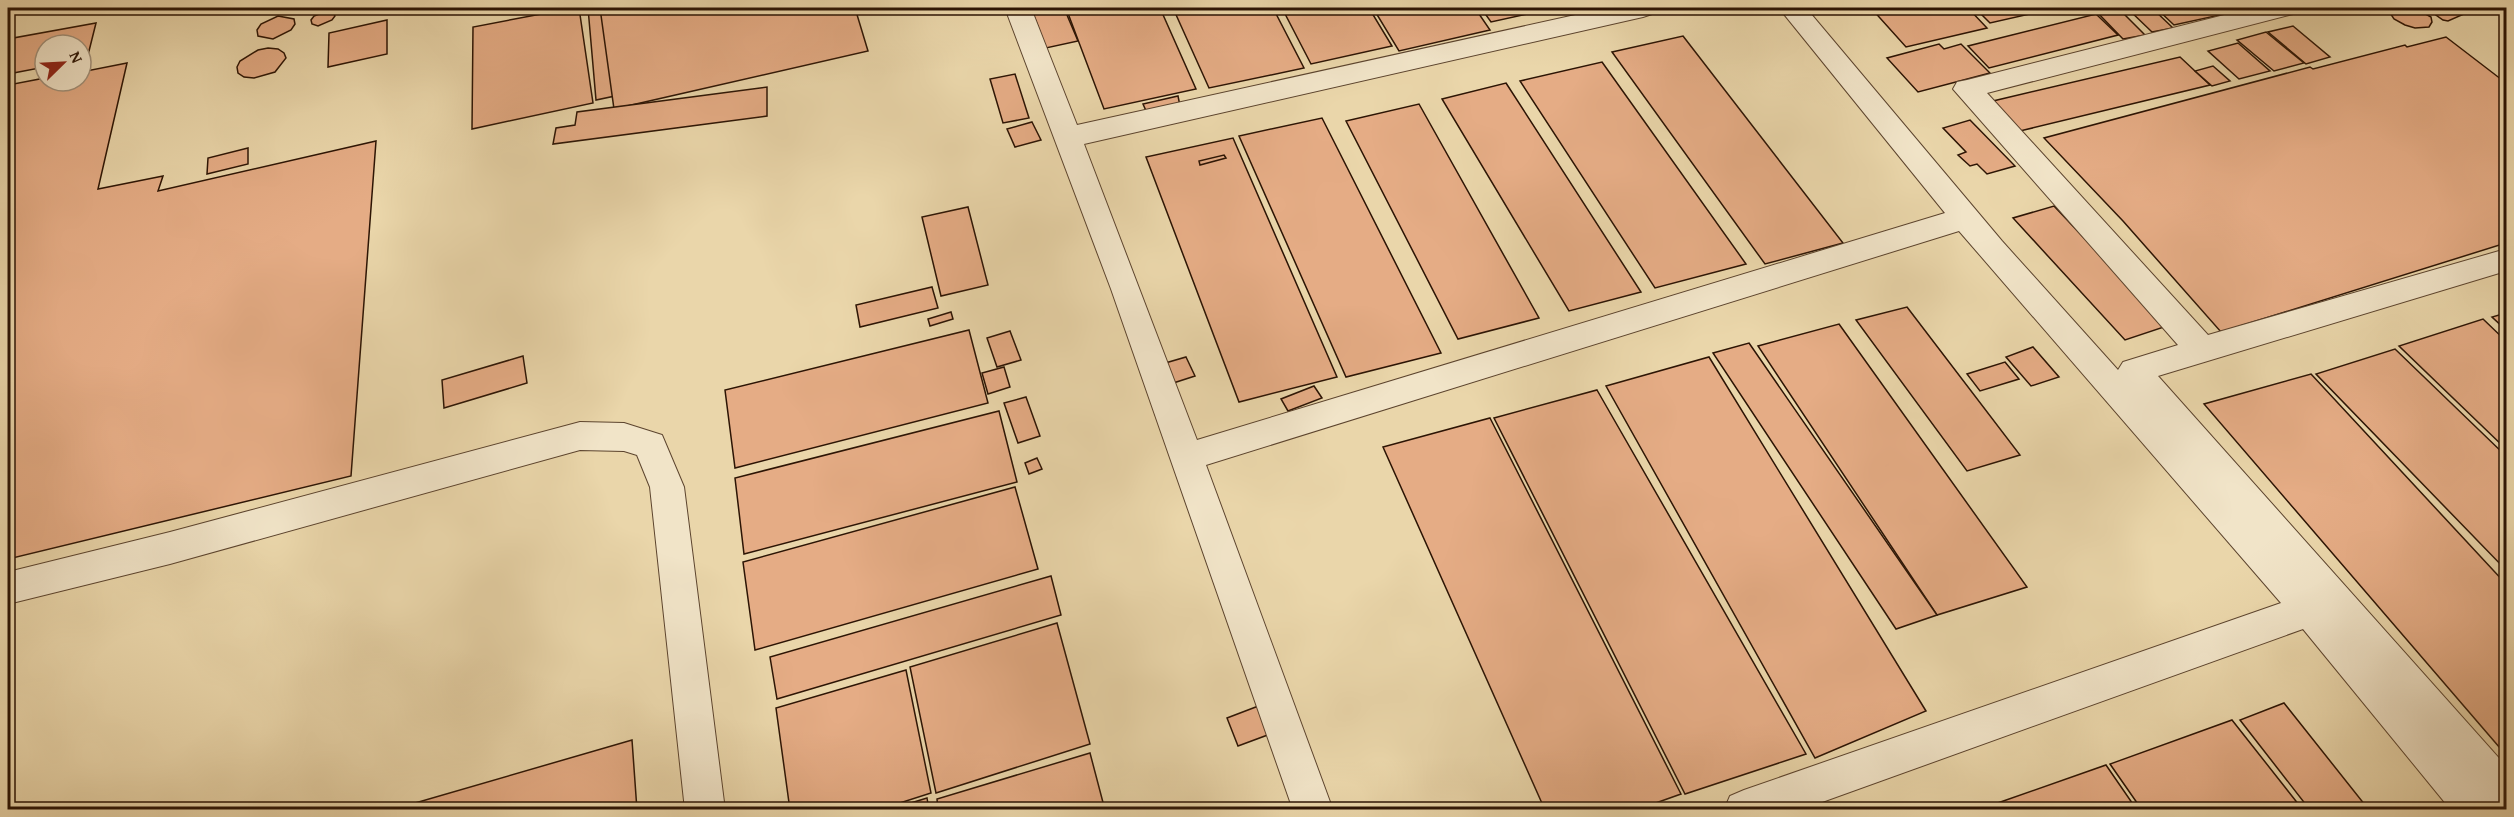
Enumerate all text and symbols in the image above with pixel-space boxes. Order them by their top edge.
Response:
north arrow [33,33,93,93]
text: N [64,47,90,67]

